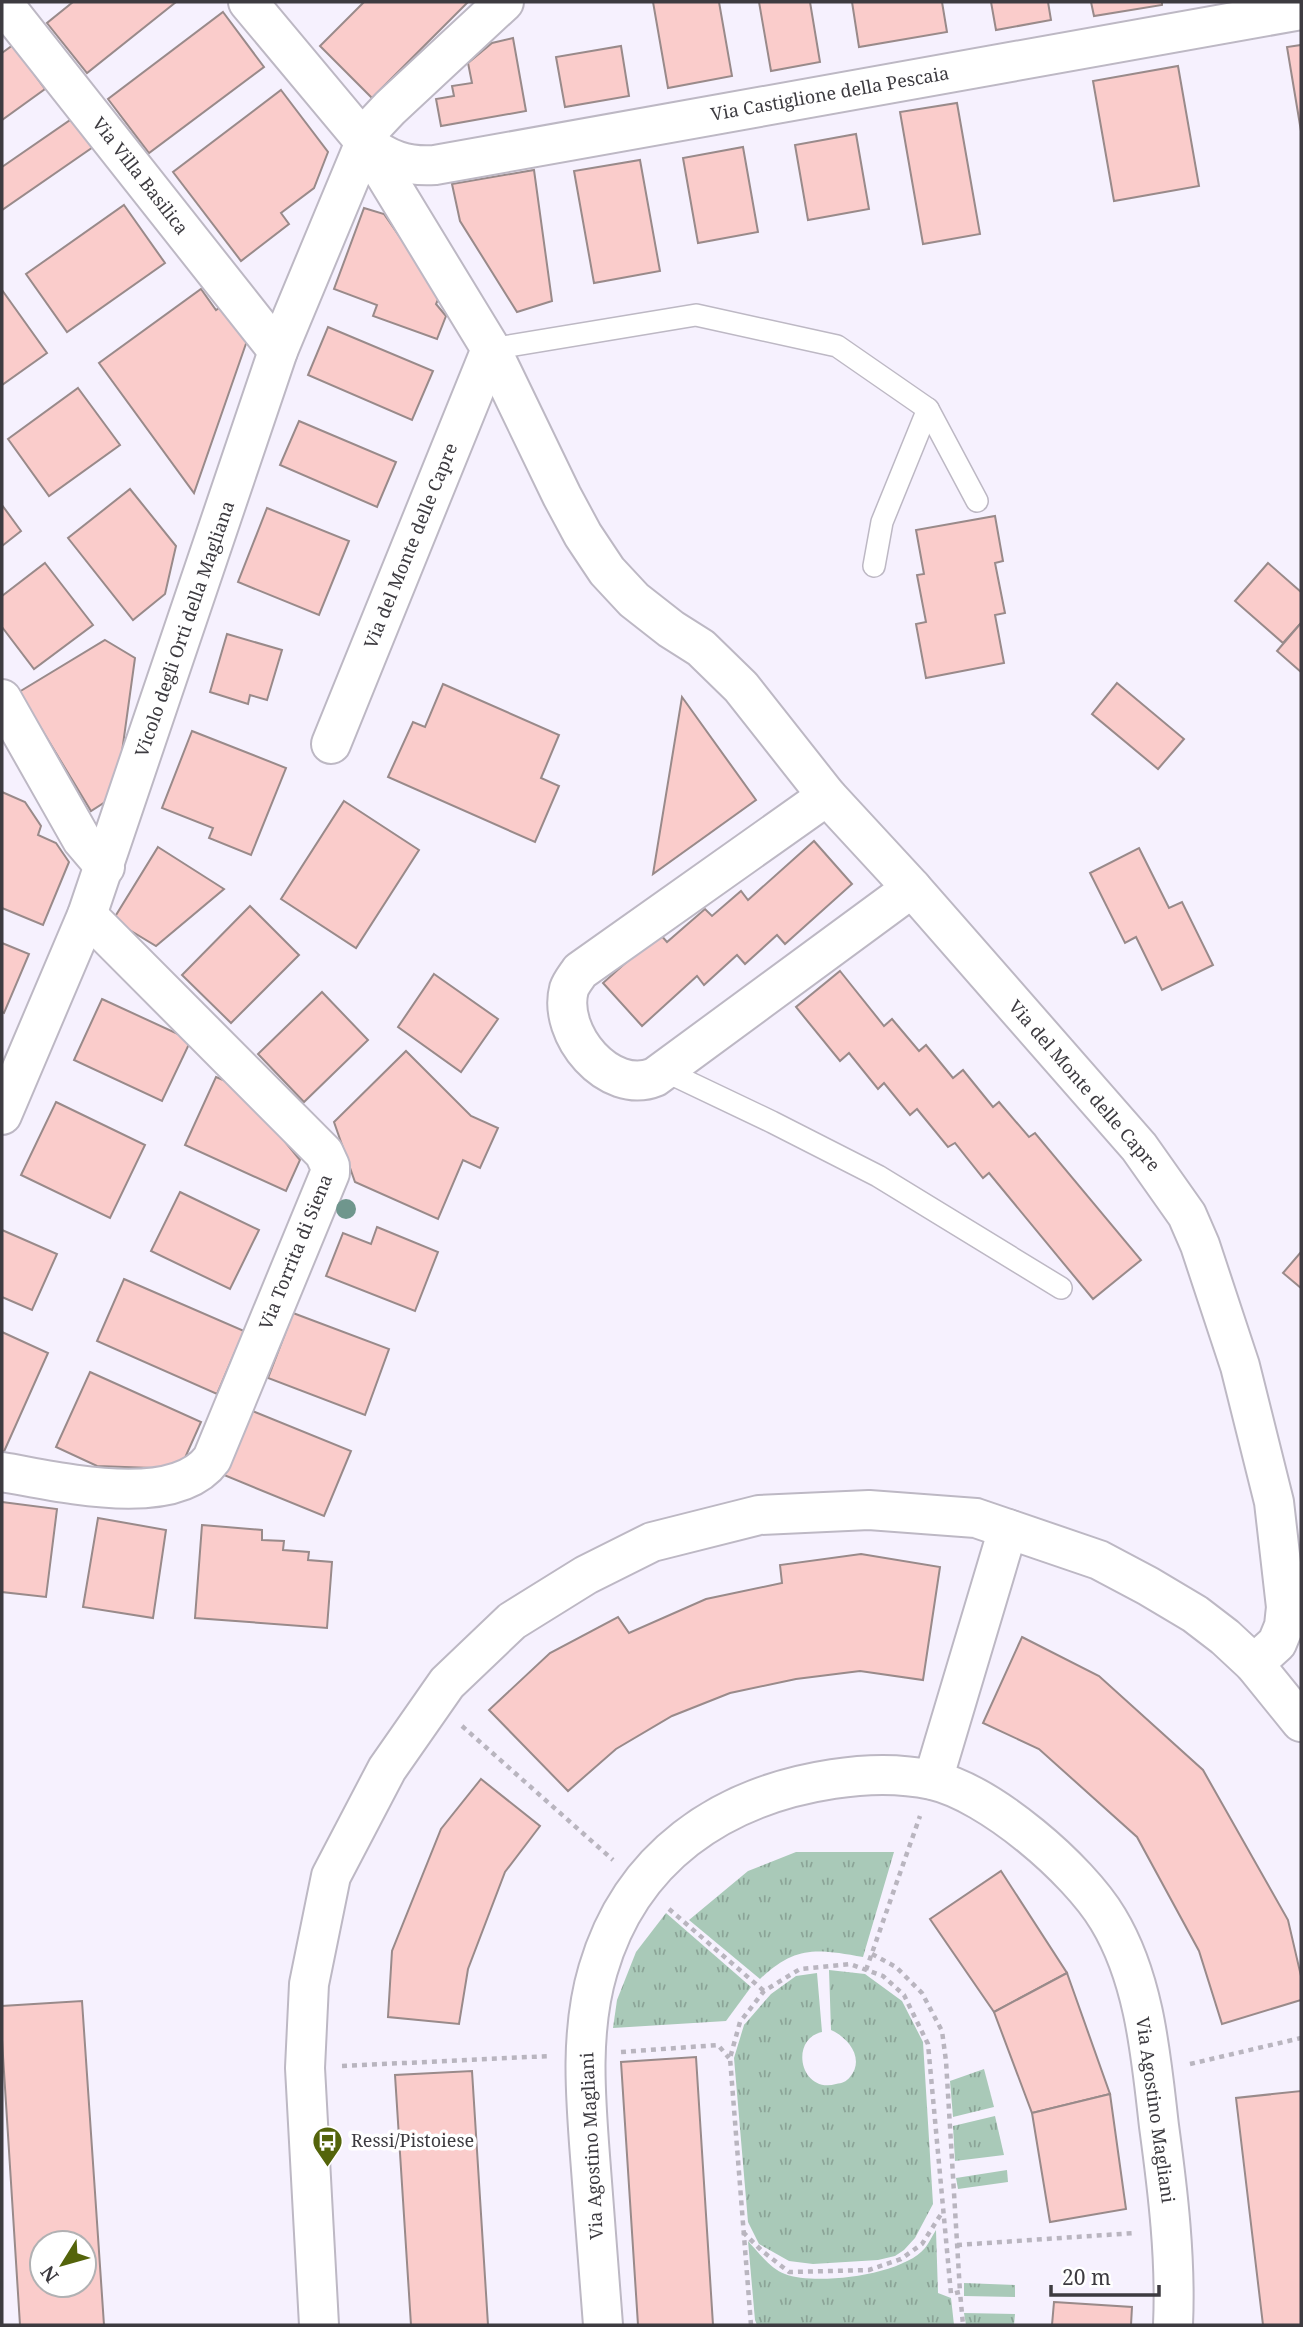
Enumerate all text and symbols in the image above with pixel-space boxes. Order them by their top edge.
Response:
street label: Via Castiglione della Pescaia [709,60,951,126]
street label: Via Villa Basilica [87,112,194,239]
street label: Via del Monte delle Capre [358,439,462,652]
street label: Vicolo degli Orti della Magliana [129,497,239,760]
street label: Via del Monte delle Capre [1004,995,1166,1176]
street label: Via Torrita di Siena [253,1170,337,1333]
street label: Via Agostino Magliani [1131,2015,1181,2205]
street label: Via Agostino Magliani [574,2052,608,2240]
bus stop icon: Ressi/Pistoiese [311,2124,345,2168]
place label: Ressi/Pistoiese [351,2128,474,2152]
north arrow [28,2229,98,2299]
scale bar [1051,2254,1160,2298]
text: N [35,2260,64,2288]
text: 20 m [1062,2263,1111,2291]

